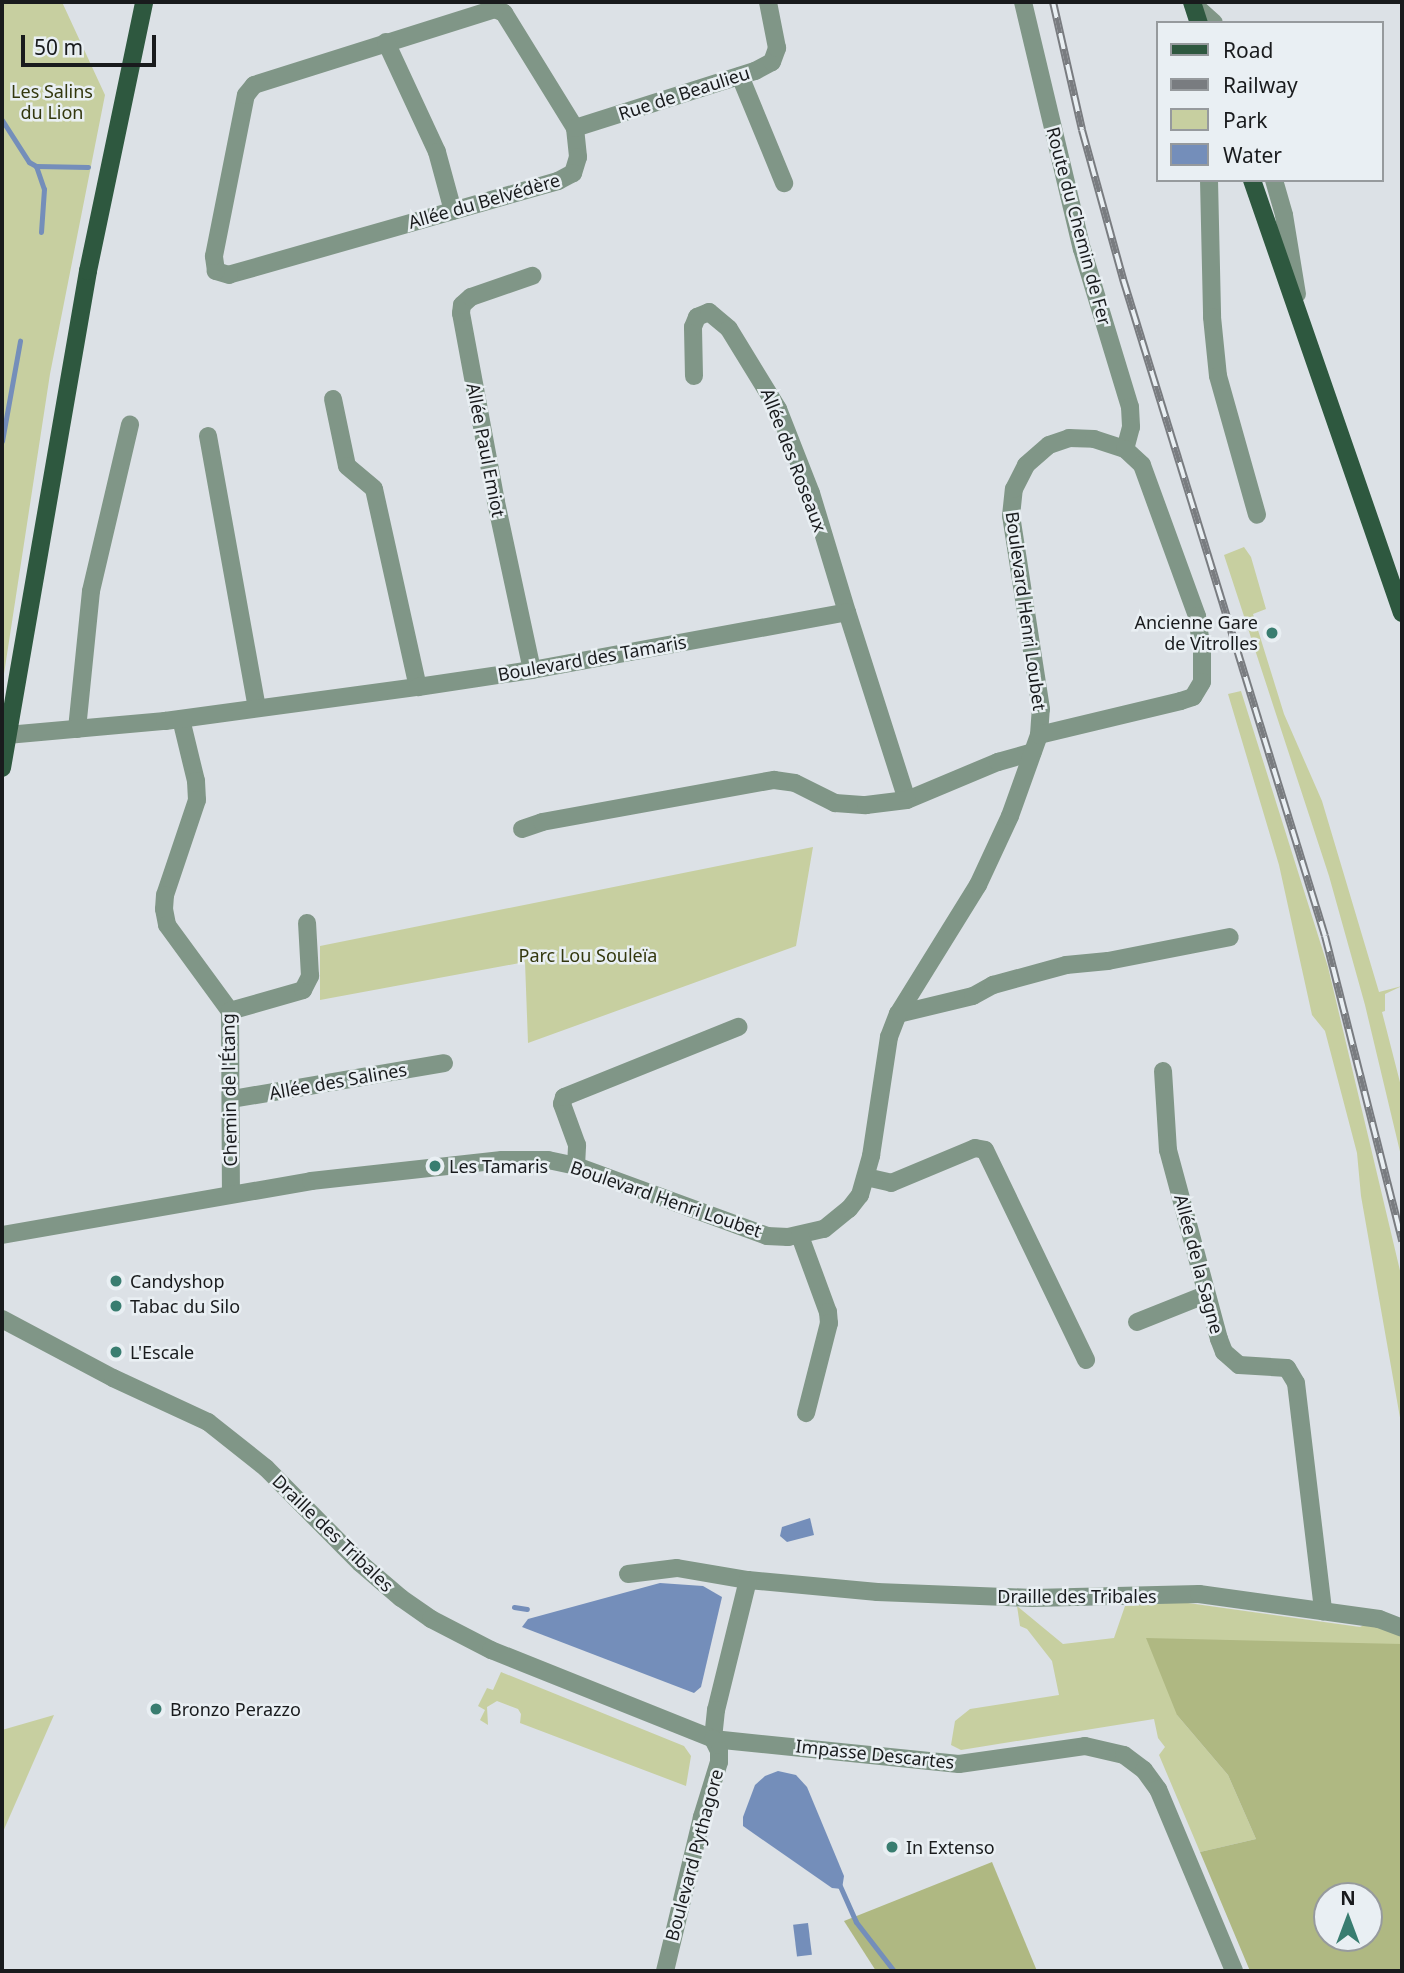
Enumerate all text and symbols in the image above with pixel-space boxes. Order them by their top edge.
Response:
scale bar [24,21,159,65]
legend [1156,21,1383,182]
text: 50 m [34,33,83,61]
text: Road [1223,36,1273,64]
street label: Rue de Beaulieu [616,62,752,124]
text: Railway [1223,71,1298,99]
park label: Les Salins du Lion [11,81,93,124]
text: Park [1223,106,1267,134]
street label: Route du Chemin de Fer [1042,125,1116,327]
text: Water [1223,141,1282,169]
street label: Allée du Belvédère [406,169,562,233]
street label: Allée Paul Emiot [462,381,510,519]
street label: Allée des Roseaux [757,385,831,535]
street label: Boulevard Henri Loubet [1001,510,1051,712]
place label: Ancienne Gare de Vitrolles [1134,612,1258,654]
marker: Ancienne Gare de Vitrolles [1264,625,1280,641]
street label: Boulevard des Tamaris [496,631,688,685]
park label: Parc Lou Souleïa [519,944,657,966]
street label: Chemin de l'Étang [217,1013,241,1167]
street label: Allée des Salines [267,1058,409,1104]
place label: Les Tamaris [449,1155,548,1177]
street label: Boulevard Henri Loubet [568,1156,764,1242]
marker: Les Tamaris [427,1158,443,1174]
street label: Allée de la Sagne [1170,1192,1228,1336]
place label: Candyshop [130,1270,225,1292]
marker: Candyshop [108,1273,124,1289]
place label: Tabac du Silo [130,1295,240,1317]
marker: Tabac du Silo [108,1298,124,1314]
place label: L'Escale [130,1341,194,1363]
marker: L'Escale [108,1344,124,1360]
street label: Draille des Tribales [268,1470,398,1596]
street label: Draille des Tribales [997,1585,1157,1607]
place label: Bronzo Perazzo [170,1698,301,1720]
marker: Bronzo Perazzo [148,1701,164,1717]
street label: Impasse Descartes [795,1735,955,1773]
street label: Boulevard Pythagore [661,1767,727,1943]
place label: In Extenso [906,1836,995,1858]
marker: In Extenso [884,1839,900,1855]
north arrow [1313,1882,1383,1952]
text: N [1340,1885,1356,1911]

